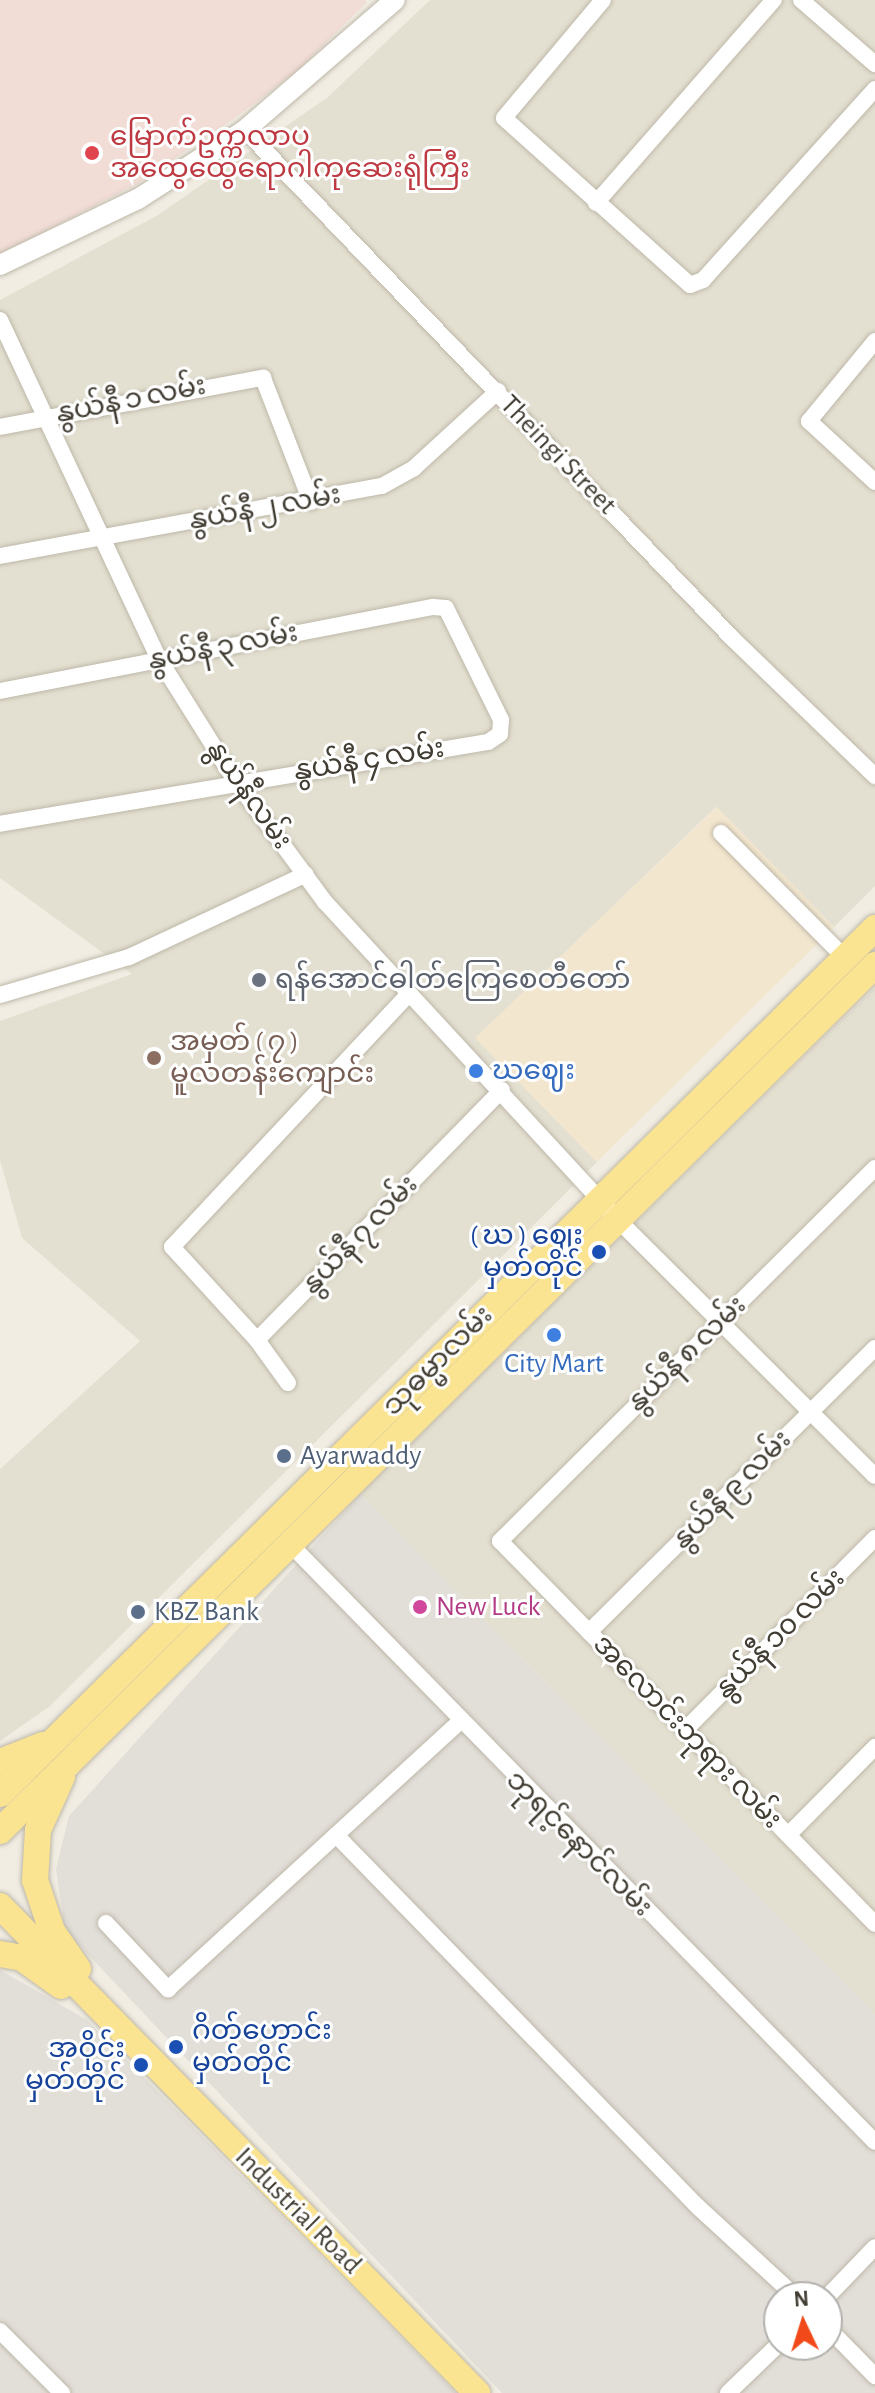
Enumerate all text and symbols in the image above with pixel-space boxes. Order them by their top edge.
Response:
place label: မြောက်ဥက္ကလာပ အထွေထွေရောဂါကုဆေးရုံကြီး [110,120,470,186]
marker: မြောက်ဥက္ကလာပ အထွေထွေရောဂါကုဆေးရုံကြီး [81,142,103,164]
street label: နွယ်နီ ၁ လမ်း [53,369,209,431]
street label: Theingi Street [493,388,623,522]
street label: နွယ်နီ ၂ လမ်း [187,478,343,538]
street label: နွယ်နီ ၃ လမ်း [145,616,301,678]
street label: နွယ်နီ ၄ လမ်း [291,732,447,788]
street label: နွယ်နီလမ်း [199,734,299,856]
place label: ရန်အောင်ဓါတ်ကြေစေတီတော် [275,963,631,997]
marker: ရန်အောင်ဓါတ်ကြေစေတီတော် [250,971,268,989]
place label: အမှတ် ( ၇ ) မူလတန်းကျောင်း [170,1025,374,1091]
marker: အမှတ် ( ၇ ) မူလတန်းကျောင်း [145,1049,163,1067]
place label: ဃဈေး [492,1054,575,1088]
marker: ဃဈေး [467,1062,485,1080]
street label: နွယ်နီ ၇ လမ်း [295,1168,425,1302]
place label: ( ဃ ) ဈေး မှတ်တိုင် [470,1219,583,1285]
marker: ( ဃ ) ဈေး မှတ်တိုင် [590,1243,608,1261]
street label: နွယ်နီ ၈ လမ်း [620,1289,754,1419]
street label: သုဓမ္မာလမ်း [376,1299,500,1423]
marker: City Mart [545,1326,563,1344]
place label: City Mart [504,1347,604,1381]
street label: နွယ်နီ ၉ လမ်း [665,1423,799,1557]
place label: Ayarwaddy [300,1439,421,1473]
marker: Ayarwaddy [275,1447,293,1465]
street label: နွယ်နီ ၁၀ လမ်း [708,1562,852,1706]
place label: New Luck [436,1590,540,1624]
place label: KBZ Bank [154,1595,259,1629]
marker: New Luck [411,1598,429,1616]
marker: KBZ Bank [129,1603,147,1621]
street label: အလောင်းဘုရား လမ်း [586,1628,788,1836]
street label: ဘုရင့်နောင်လမ်း [499,1764,659,1924]
place label: ဂိတ်ဟောင်း မှတ်တိုင် [192,2014,332,2080]
place label: အဝိုင်း မှတ်တိုင် [25,2032,125,2098]
marker: ဂိတ်ဟောင်း မှတ်တိုင် [167,2038,185,2056]
marker: အဝိုင်း မှတ်တိုင် [132,2056,150,2074]
street label: Industrial Road [228,2141,368,2281]
north arrow [763,2281,843,2361]
text: N [793,2288,810,2311]

